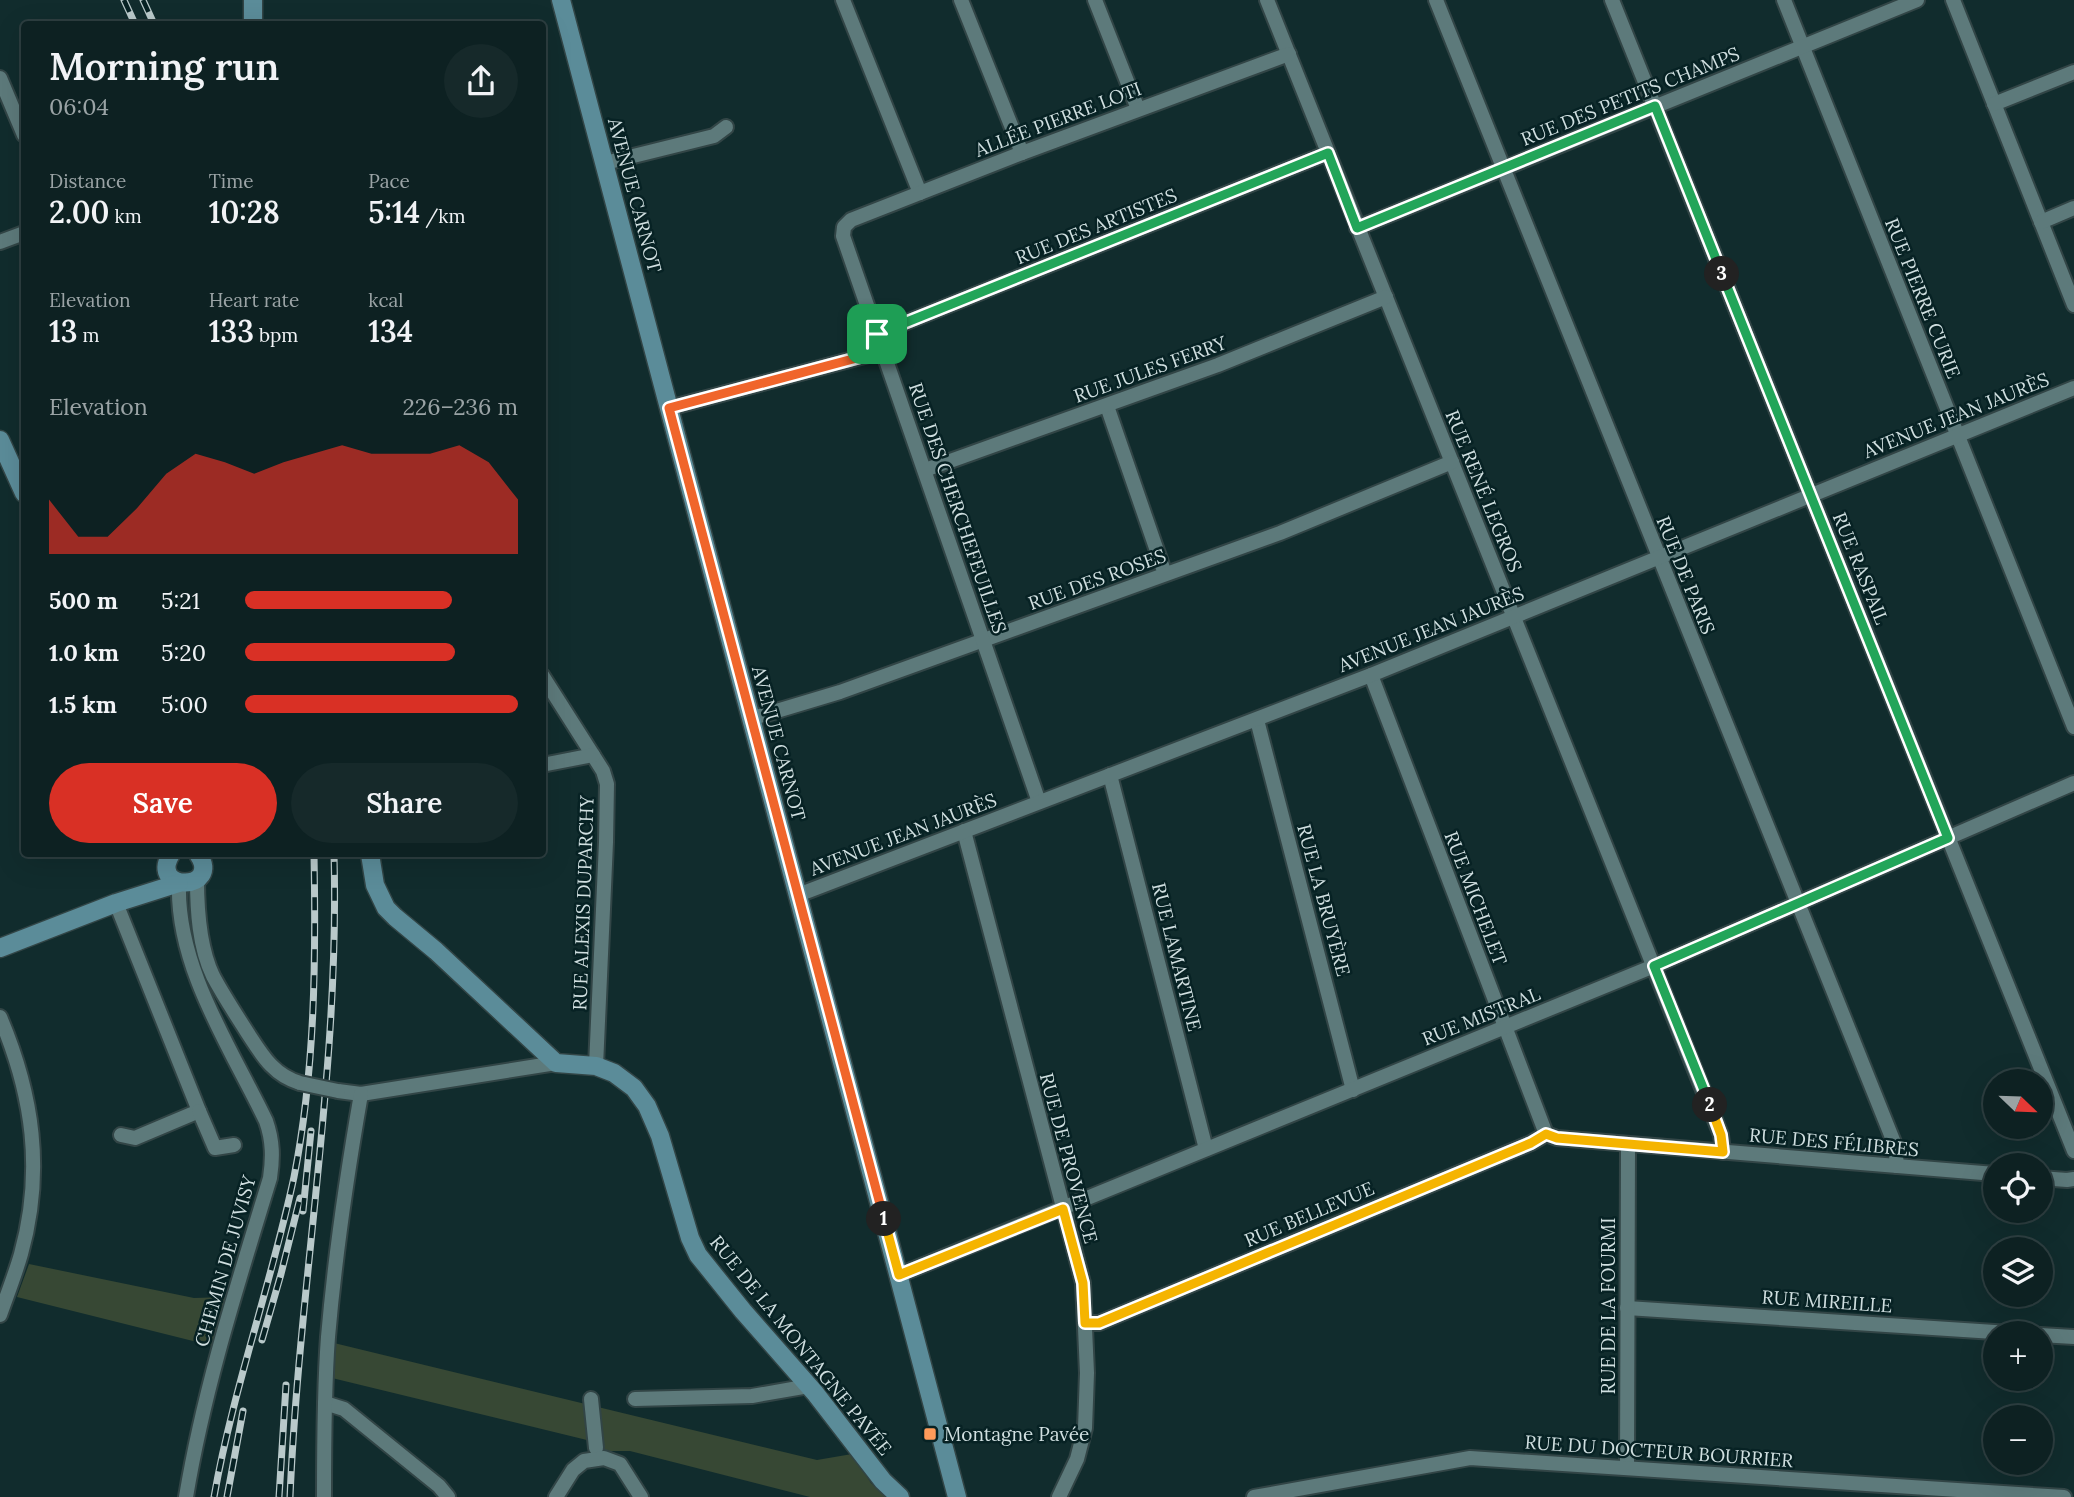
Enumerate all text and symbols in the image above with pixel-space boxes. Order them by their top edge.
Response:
street label: RUE DES PETITS CHAMPS [1517,41,1743,151]
text: Morning run [49,42,279,90]
button: share [444,44,518,118]
street label: ALLÉE PIERRE LOTI [970,76,1145,162]
text: 06:04 [49,92,109,121]
street label: AVENUE CARNOT [603,114,667,275]
text: Distance [49,169,126,193]
text: Time [209,169,253,193]
text: Pace [368,169,410,193]
street label: RUE DES ARTISTES [1012,183,1180,269]
text: 2.00 [49,193,110,231]
text: 10:28 [209,193,280,231]
text: 5:14 [368,193,420,231]
text: km [110,204,142,228]
text: /km [420,204,466,228]
street label: RUE PIERRE CURIE [1880,214,1966,382]
pin: 3 [1704,256,1740,292]
text: 3 [1716,261,1727,285]
text: Elevation [49,288,131,312]
text: Heart rate [209,288,299,312]
text: kcal [368,288,403,312]
pin [847,304,907,364]
text: 13 [49,312,78,350]
text: 133 [209,312,254,350]
text: 134 [368,312,413,350]
icon: arrive [858,315,896,353]
text: m [78,323,100,347]
text: bpm [254,323,298,347]
street label: RUE JULES FERRY [1070,330,1231,408]
street label: AVENUE JEAN JAURÈS [1859,367,2052,464]
street label: RUE DES CHERCHEFEUILLES [904,379,1012,637]
text: Elevation [49,392,148,421]
text: 226–236 m [402,392,518,421]
street label: RUE RENÉ LEGROS [1440,406,1528,576]
street label: RUE RASPAIL [1828,509,1894,627]
street label: RUE DE PARIS [1651,512,1721,638]
street label: RUE DES ROSES [1025,543,1169,615]
street label: AVENUE JEAN JAURÈS [1334,581,1527,678]
text: 500 m [49,586,118,615]
text: 5:21 [161,586,200,615]
text: 1.0 km [49,638,119,667]
text: 5:20 [161,638,206,667]
street label: AVENUE CARNOT [747,662,811,823]
text: 1.5 km [49,690,117,719]
text: 5:00 [161,690,208,719]
button: Save [49,763,277,843]
button: Share [291,763,518,843]
street label: AVENUE JEAN JAURÈS [805,787,1000,881]
street label: RUE ALEXIS DUPARCHY [567,794,599,1011]
street label: RUE LA BRUYÈRE [1292,821,1356,979]
street label: RUE MICHELET [1439,828,1513,968]
street label: RUE LAMARTINE [1147,880,1207,1034]
street label: RUE MISTRAL [1418,981,1544,1051]
north arrow [1983,1069,2053,1139]
map controls [1983,1069,2053,1475]
street label: RUE DE PROVENCE [1035,1070,1103,1246]
pin: 2 [1692,1088,1728,1122]
text: 2 [1704,1092,1715,1116]
street label: RUE DES FÉLIBRES [1748,1123,1920,1161]
button: locate [1983,1153,2053,1223]
street label: CHEMIN DE JUVISY [189,1172,261,1349]
street label: RUE BELLEVUE [1240,1176,1378,1252]
pin: 1 [866,1202,902,1236]
text: 1 [880,1206,887,1230]
street label: RUE DE LA FOURMI [1596,1217,1620,1395]
street label: RUE DE LA MONTAGNE PAVÉE [705,1230,897,1460]
button: layers [1983,1237,2053,1307]
street label: RUE MIREILLE [1761,1284,1893,1318]
button: + [1983,1321,2053,1391]
button: − [1983,1405,2053,1475]
place label: Montagne Pavée [944,1422,1089,1446]
marker: Montagne Pavée [922,1426,938,1442]
street label: RUE DU DOCTEUR BOURRIER [1524,1430,1794,1472]

